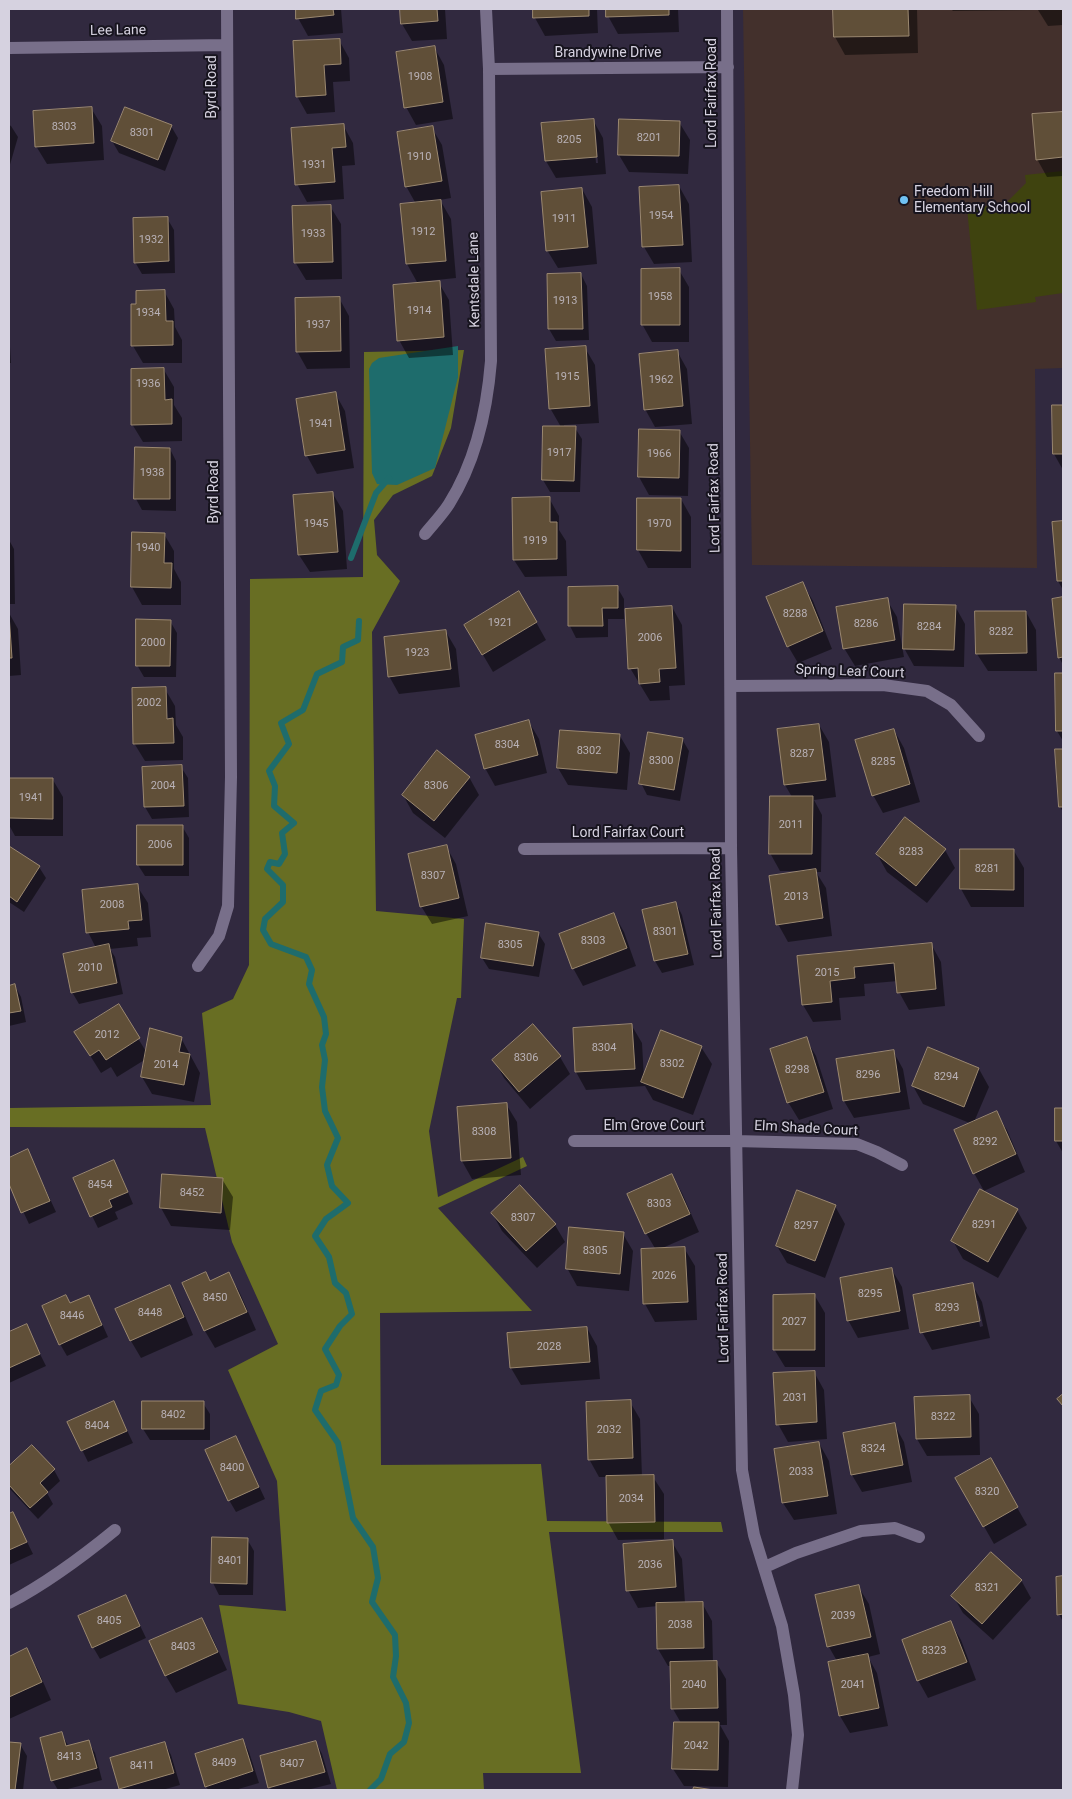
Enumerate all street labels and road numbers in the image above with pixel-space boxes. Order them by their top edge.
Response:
street label: Lee Lane [90,22,146,40]
street label: Lord Fairfax Road [704,38,720,148]
street label: Brandywine Drive [554,45,662,61]
street label: Byrd Road [204,55,220,119]
street label: Kentsdale Lane [466,232,484,328]
street label: Lord Fairfax Road [706,443,724,553]
street label: Byrd Road [206,460,222,524]
street label: Spring Leaf Court [795,662,905,682]
street label: Lord Fairfax Court [572,825,684,841]
street label: Lord Fairfax Road [708,848,726,958]
street label: Elm Grove Court [603,1118,705,1134]
street label: Elm Shade Court [754,1118,858,1140]
street label: Lord Fairfax Road [715,1253,733,1363]

